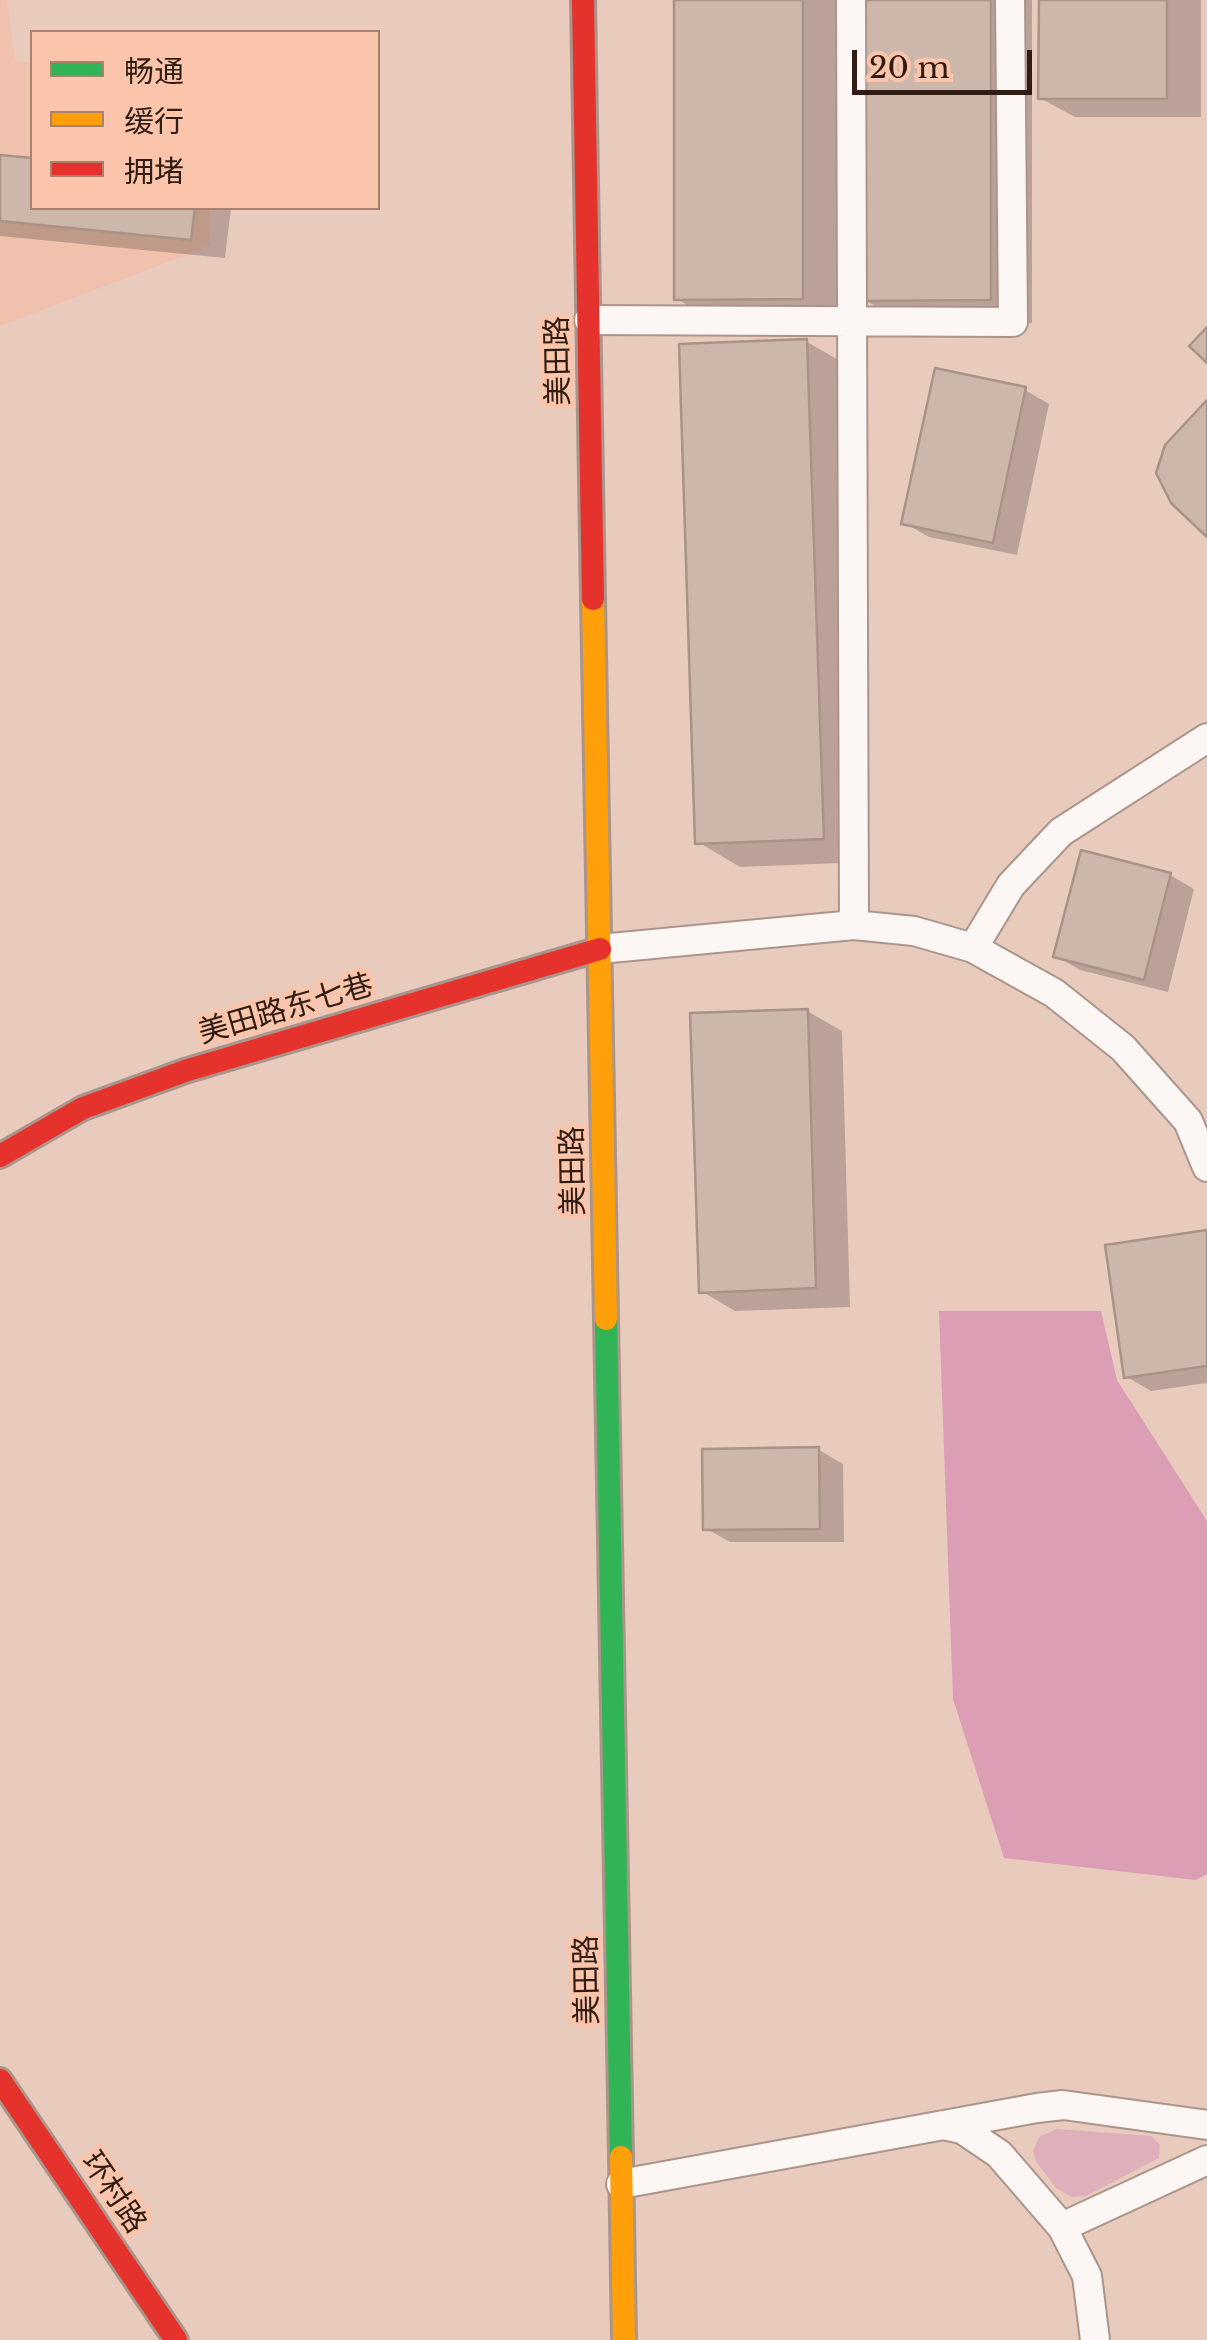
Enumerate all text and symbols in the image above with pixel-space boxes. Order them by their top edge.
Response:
legend [30,30,380,210]
scale bar [857,30,1037,92]
text: 20 m [869,49,950,86]
text: 畅通 [124,53,184,90]
text: 缓行 [124,103,184,140]
text: 拥堵 [124,153,184,190]
street label: 美田路 [540,316,578,406]
street label: 美田路东七巷 [195,968,377,1052]
street label: 美田路 [555,1126,593,1216]
street label: 美田路 [569,1935,607,2025]
street label: 环村路 [73,2146,153,2240]

